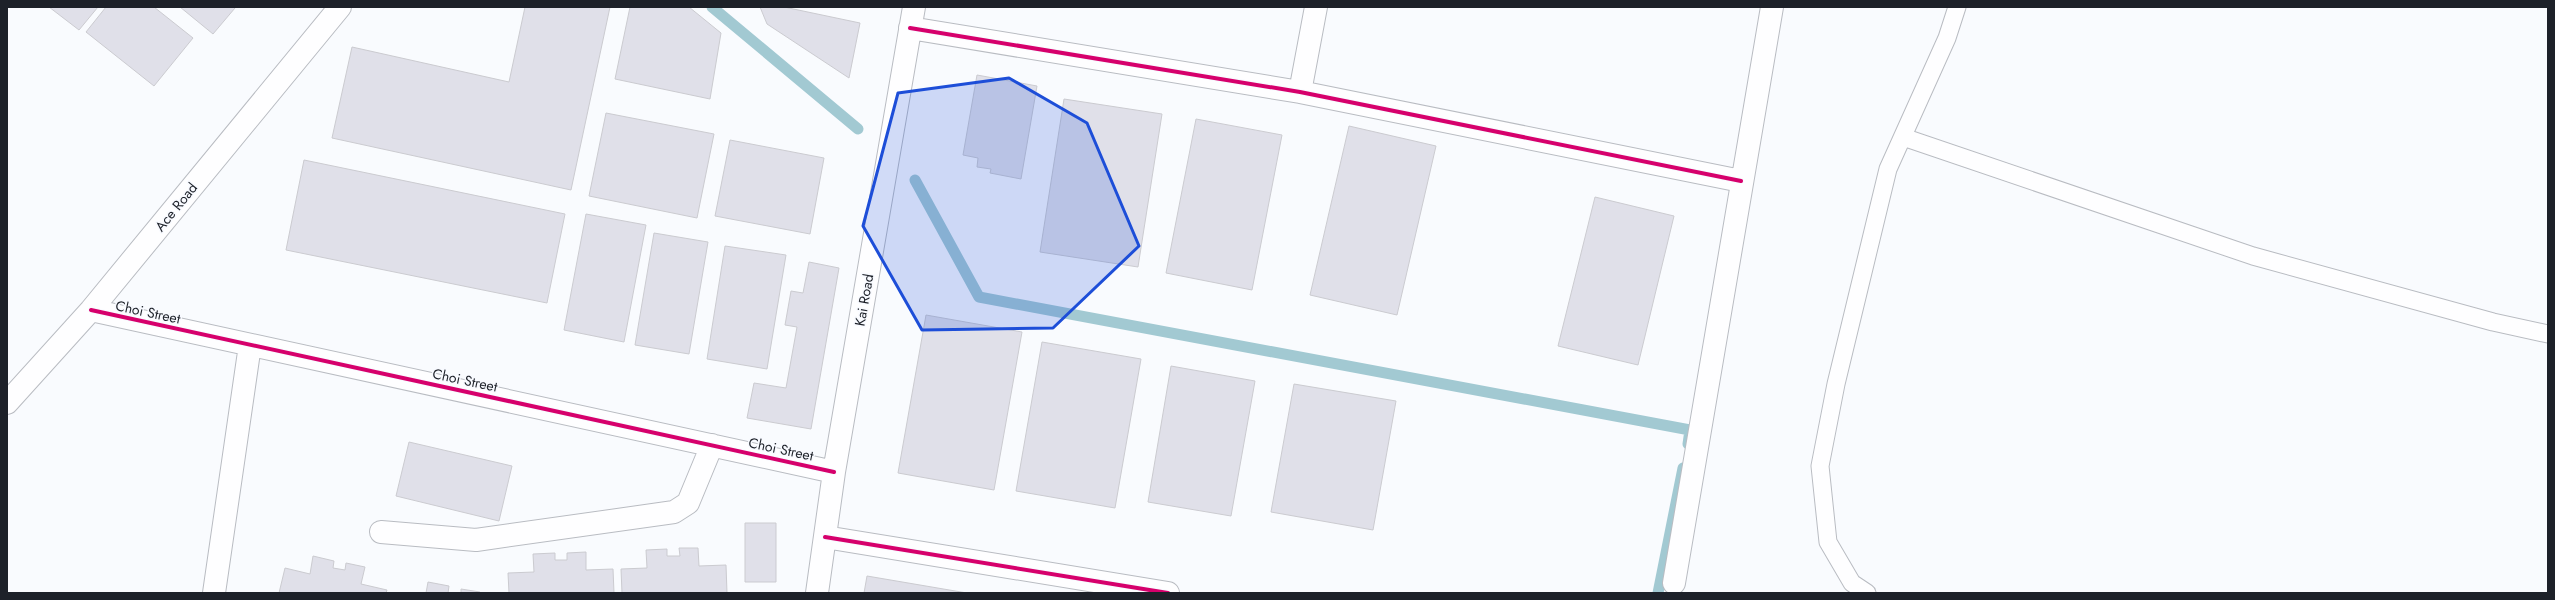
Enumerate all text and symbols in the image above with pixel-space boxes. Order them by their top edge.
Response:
street label: Ace Road [150,178,202,236]
street label: Kai Road [850,272,878,328]
street label: Choi Street [114,295,183,329]
street label: Choi Street [431,363,500,397]
street label: Choi Street [747,432,816,466]

